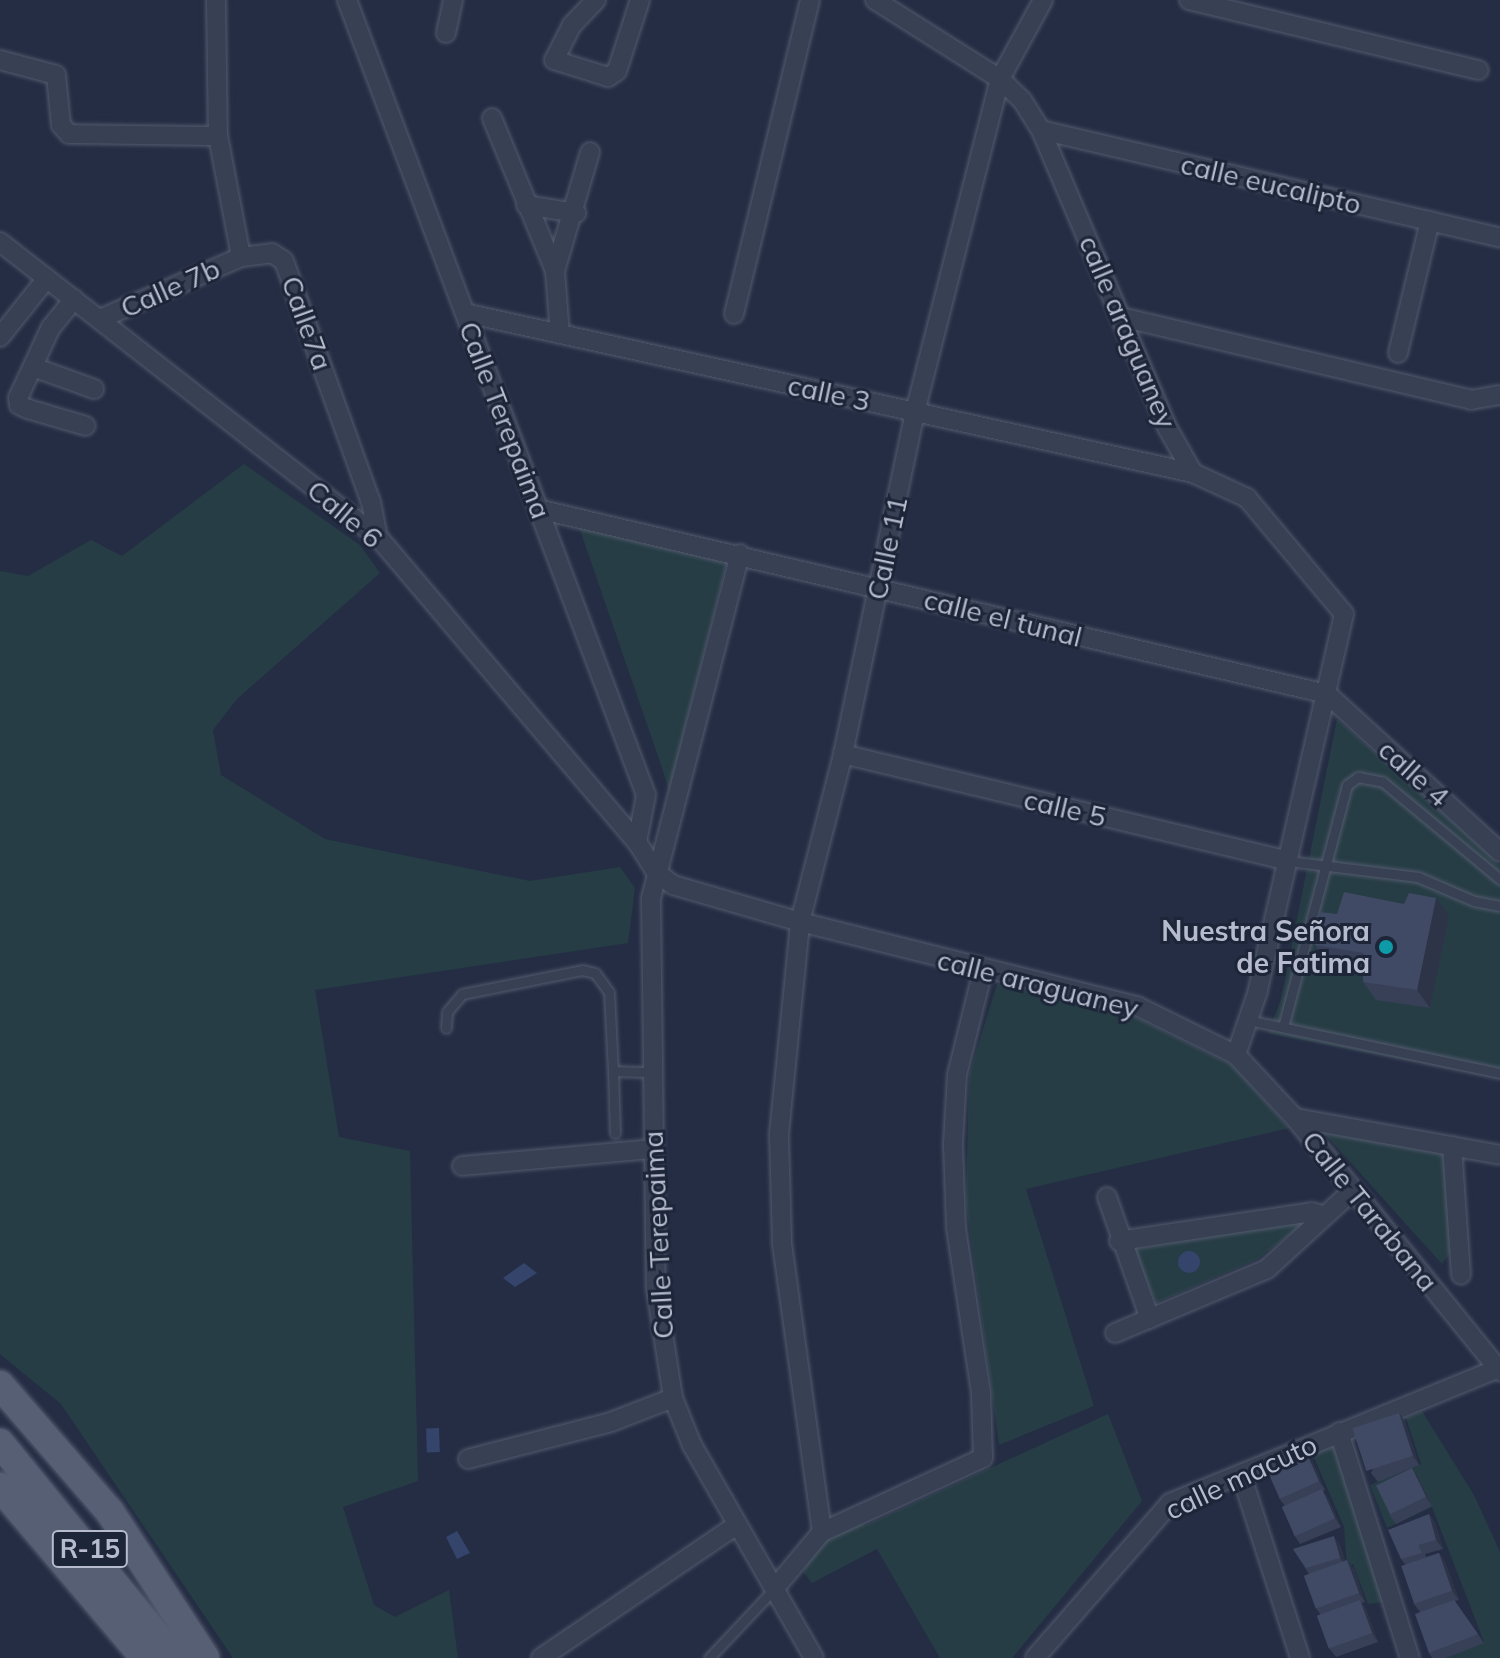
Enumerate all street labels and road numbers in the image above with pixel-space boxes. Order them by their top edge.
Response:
street label: calle eucalipto [1178,147,1364,221]
street label: calle araguaney [1072,231,1184,433]
street label: Calle 7b [115,251,225,325]
street label: Calle7a [275,271,339,375]
street label: Calle Terepaima [452,317,558,523]
street label: calle 3 [785,368,873,418]
street label: Calle 6 [300,473,390,555]
street label: Calle 11 [860,493,914,603]
street label: calle el tunal [921,582,1085,654]
street label: calle 4 [1372,733,1456,813]
street label: calle 5 [1021,782,1109,834]
street label: calle araguaney [934,943,1142,1025]
street label: Calle Tarabana [1295,1124,1445,1298]
street label: Calle Terepaima [636,1130,680,1340]
street label: calle macuto [1160,1427,1322,1527]
road number: R-15 [50,1527,130,1571]

